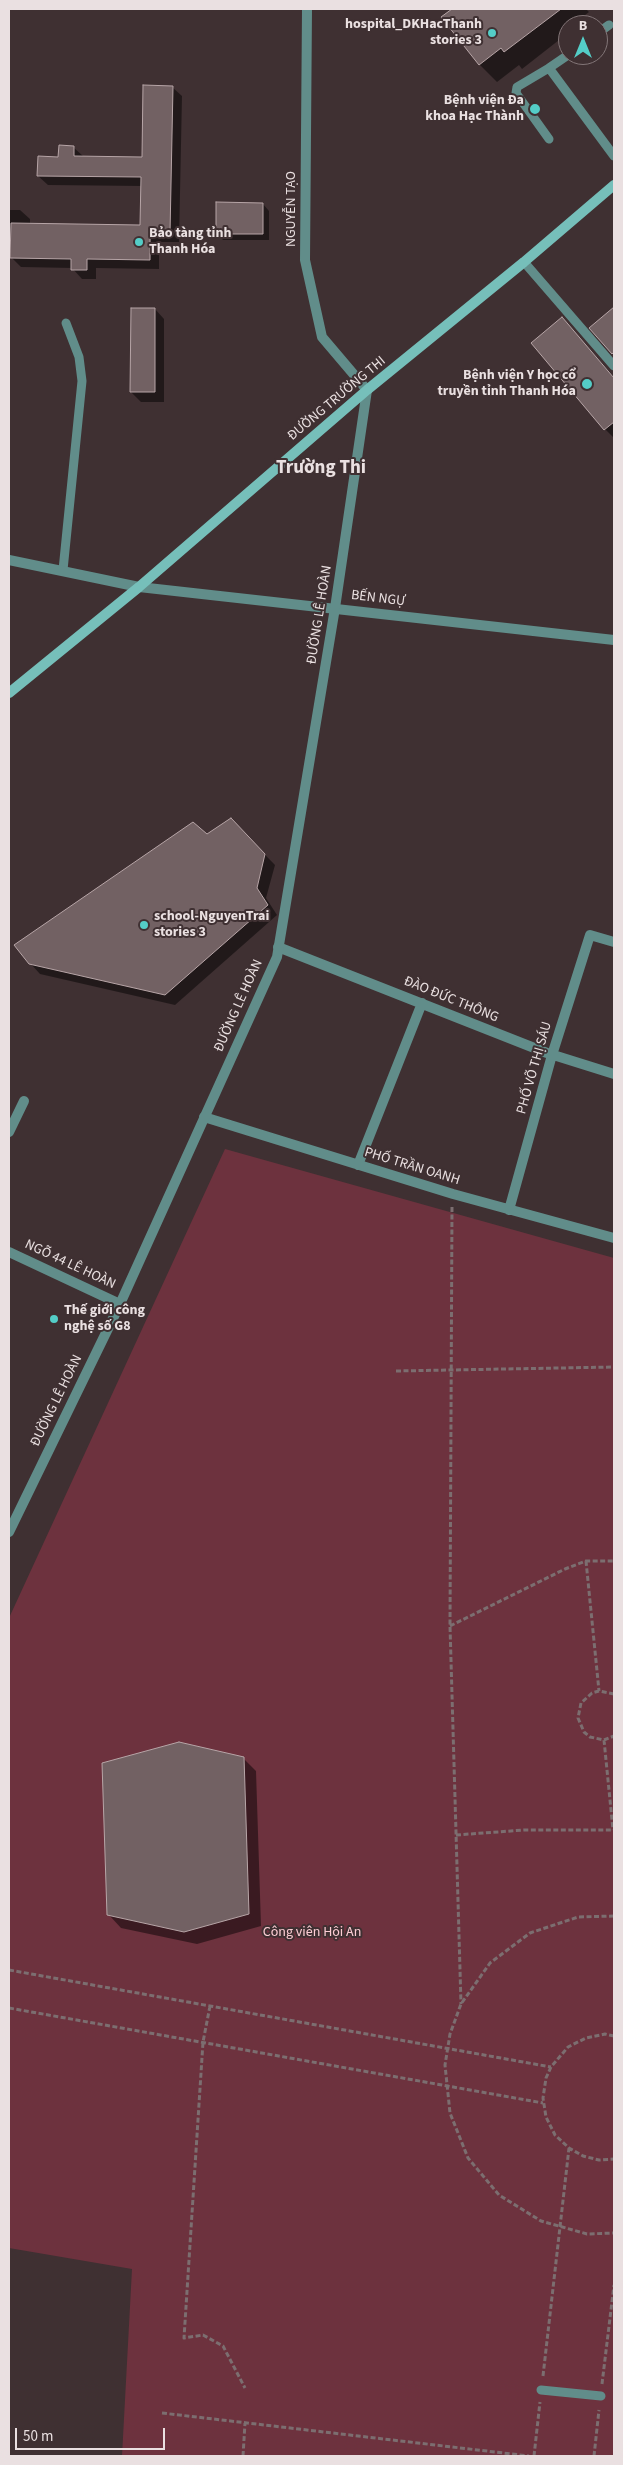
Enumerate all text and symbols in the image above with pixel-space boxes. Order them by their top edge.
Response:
north arrow [558,15,608,65]
text: B [579,16,587,36]
place label: hospital_DKHacThanh stories 3 [345,17,482,49]
marker: hospital_DKHacThanh stories 3 [486,27,498,39]
place label: Bệnh viện Đa khoa Hạc Thành [425,93,524,125]
marker: Bệnh viện Đa khoa Hạc Thành [528,102,542,116]
street label: NGUYỄN TẠO [284,171,300,247]
place label: Bảo tàng tỉnh Thanh Hóa [149,226,231,258]
marker: Bảo tàng tỉnh Thanh Hóa [133,236,145,248]
street label: ĐƯỜNG TRƯỜNG THI [285,353,389,445]
place label: Bệnh viện Y học cổ truyền tỉnh Thanh Hóa [437,368,576,401]
marker: Bệnh viện Y học cổ truyền tỉnh Thanh Hóa [580,377,594,391]
district label: Trường Thi [276,458,366,480]
street label: ĐƯỜNG LÊ HOÀN [304,564,336,666]
street label: BẾN NGỰ [350,587,406,611]
place label: school-NguyenTrai stories 3 [154,909,269,942]
marker: school-NguyenTrai stories 3 [138,919,150,931]
street label: ĐƯỜNG LÊ HOÀN [211,957,267,1055]
street label: ĐÀO ĐỨC THÔNG [401,973,501,1027]
street label: PHỐ VÕ THỊ SÁU [514,1020,556,1116]
street label: PHỐ TRẦN OANH [362,1144,462,1190]
street label: NGÕ 44 LÊ HOÀN [22,1237,118,1293]
place label: Thế giới công nghệ số G8 [64,1303,145,1335]
marker: Thế giới công nghệ số G8 [48,1313,60,1325]
street label: ĐƯỜNG LÊ HOÀN [28,1352,86,1450]
park label: Công viên Hội An [263,1925,361,1941]
scale bar [18,2418,168,2450]
text: 50 m [23,2426,53,2447]

